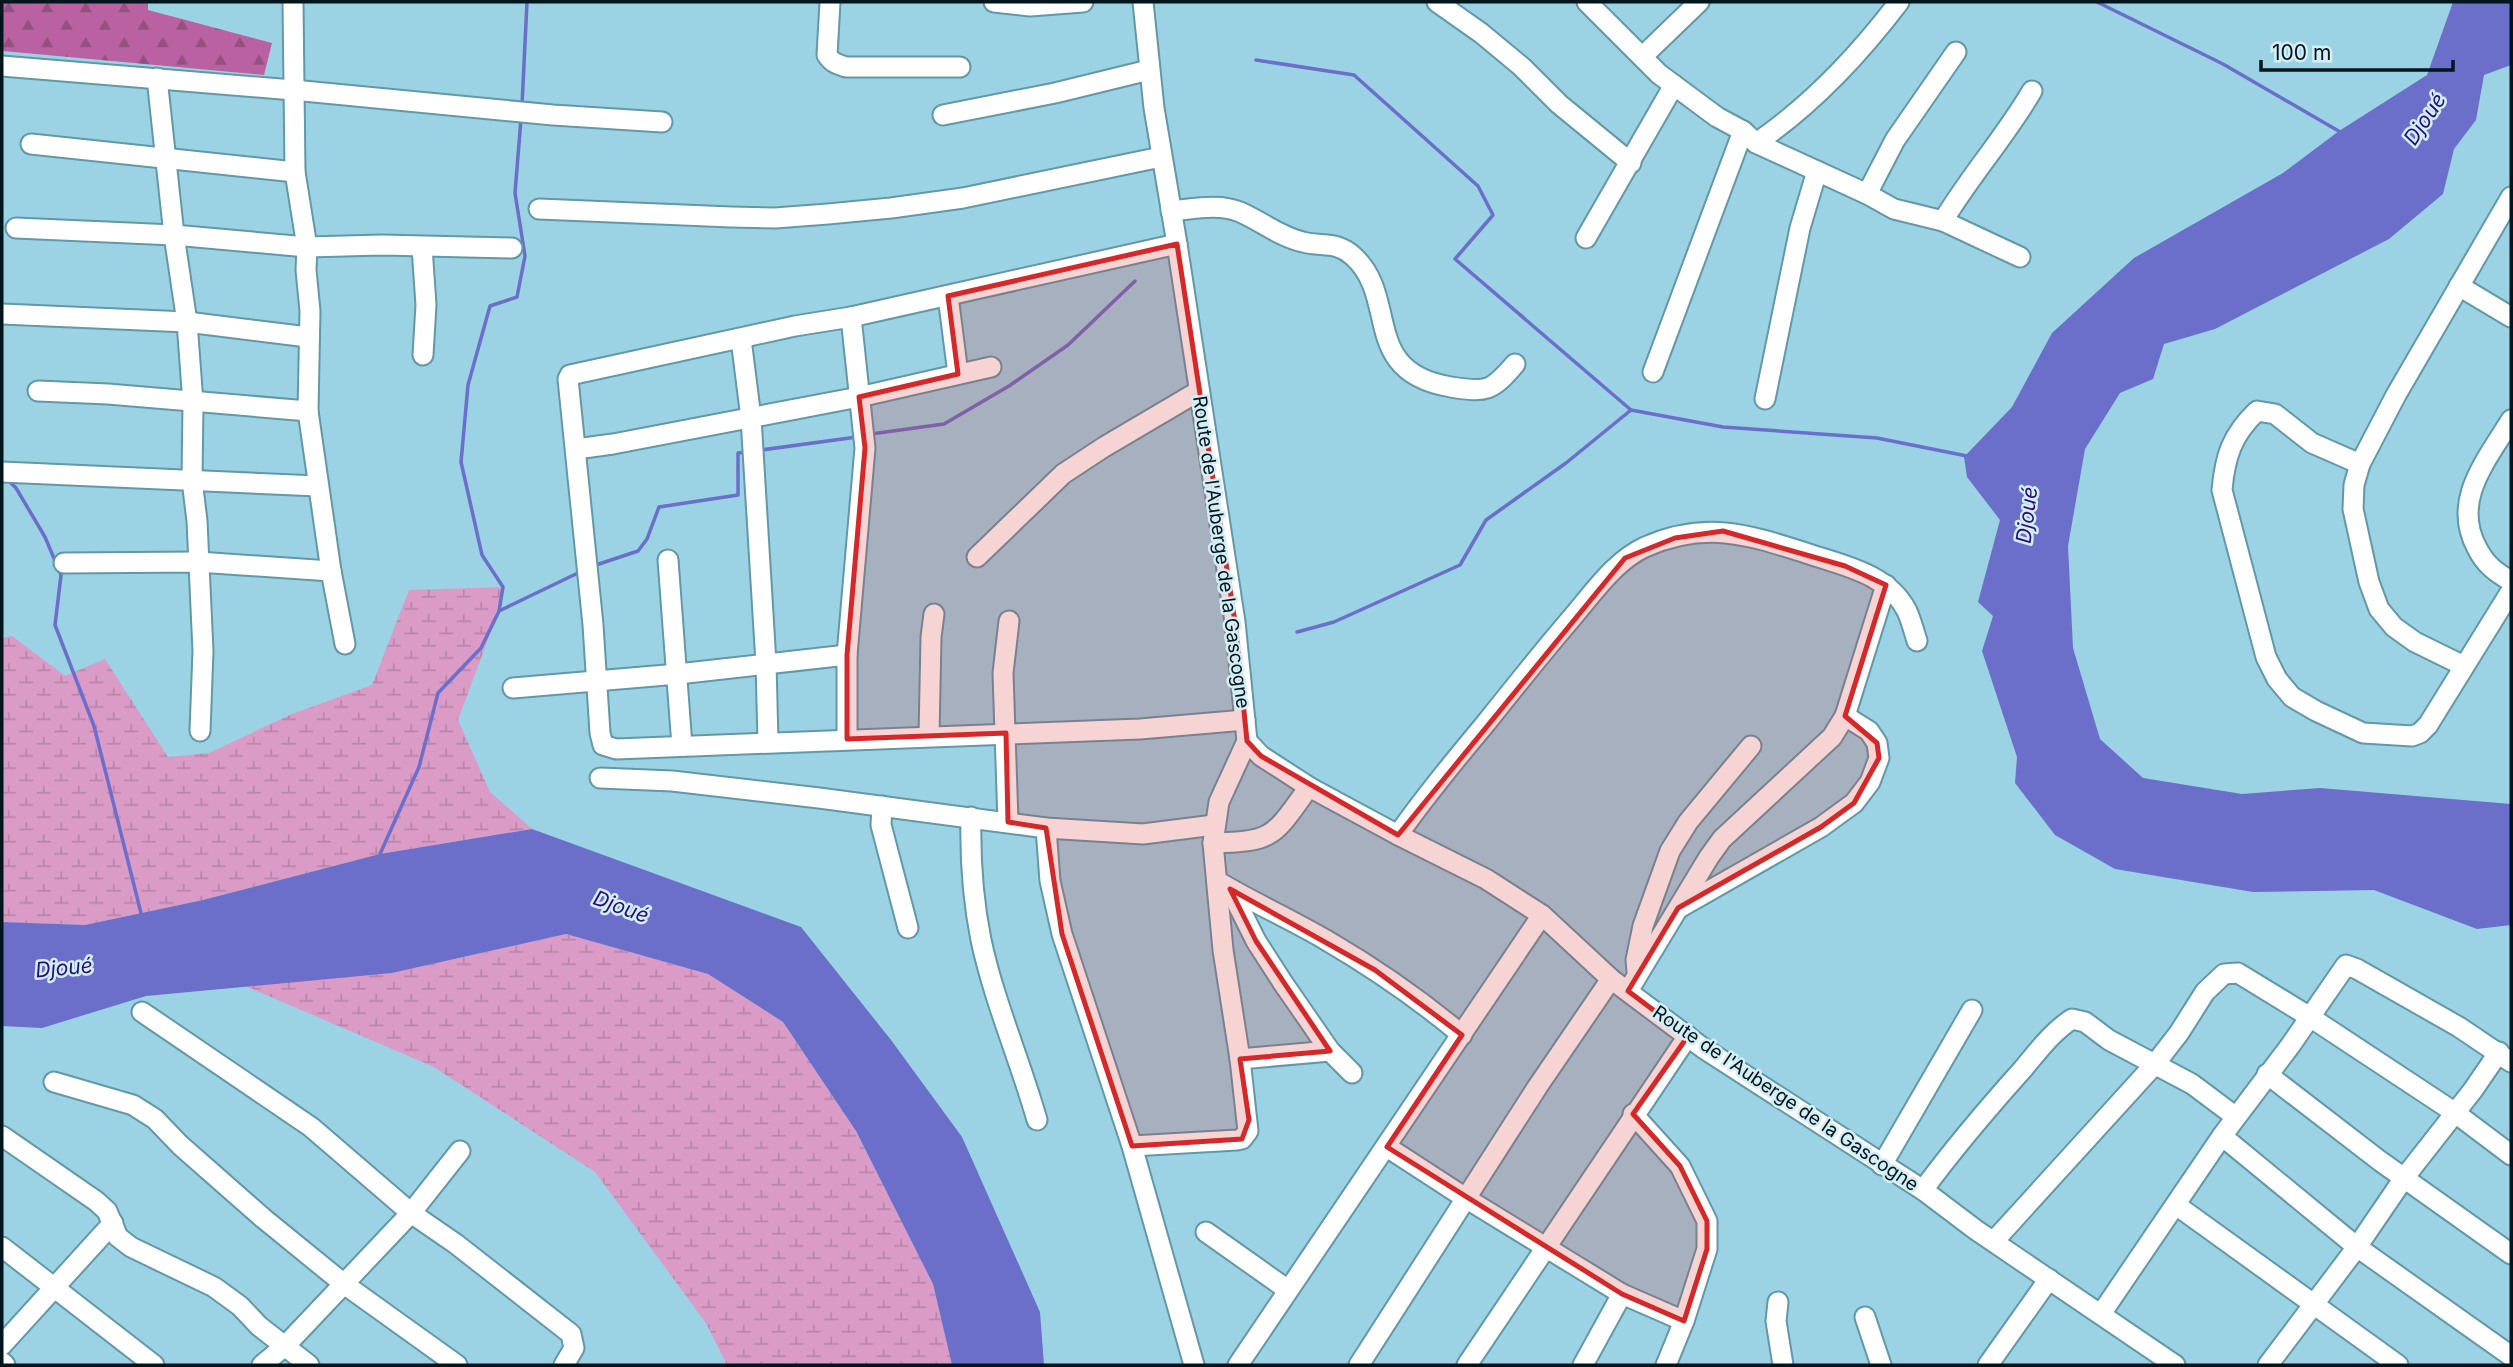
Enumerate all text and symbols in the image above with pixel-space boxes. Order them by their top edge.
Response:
scale bar [2261,28,2454,72]
text: 100 m [2272,40,2331,65]
water label: Djoué [2398,88,2451,149]
street label: Route de l'Auberge de la Gascogne [1188,394,1255,710]
water label: Djoué [2011,485,2042,545]
water label: Djoué [590,885,652,928]
water label: Djoué [34,953,94,982]
street label: Route de l'Auberge de la Gascogne [1648,1001,1923,1196]

